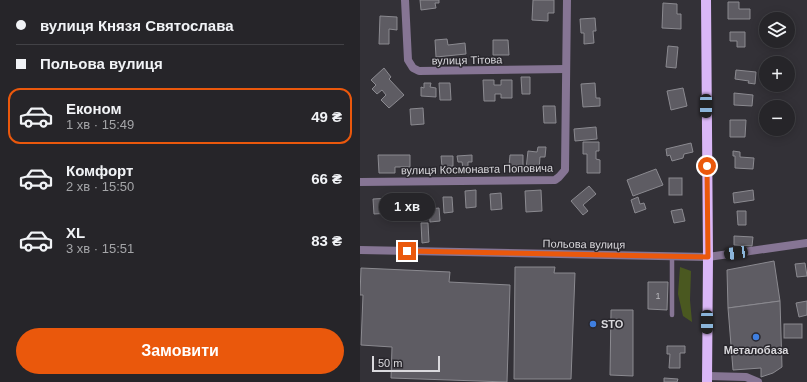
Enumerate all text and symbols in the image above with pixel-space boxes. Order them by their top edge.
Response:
map controls [759,12,795,136]
button: layers [759,12,795,48]
text: вулиця Князя Святослава [40,17,234,34]
street label: вулиця Тітова [432,53,503,67]
text: Польова вулиця [40,55,163,72]
button: + [759,56,795,92]
car [700,94,712,118]
icon: car [18,98,54,134]
text: Економ [66,100,122,117]
button: − [759,100,795,136]
text: 49 ₴ [311,108,342,125]
text: 1 хв · 15:49 [66,117,134,132]
route start [698,157,716,175]
icon: car [18,160,54,196]
text: Комфорт [66,162,133,179]
street label: вулиця Космонавта Поповича [401,162,554,176]
text: 66 ₴ [311,170,342,187]
text: 2 хв · 15:50 [66,179,134,194]
callout: 1 хв [379,193,435,221]
text: 1 хв [394,199,420,214]
icon: car [18,222,54,258]
text: XL [66,224,85,241]
text: 83 ₴ [311,232,342,249]
street label: Польова вулиця [543,237,625,251]
text: 3 хв · 15:51 [66,241,134,256]
route end [398,242,416,260]
car [723,245,749,261]
house number: 1 [655,291,661,301]
car [701,310,713,334]
place label: STO [601,318,624,330]
marker: STO [588,319,598,329]
button: Замовити [16,328,344,374]
marker: Металобаза [751,332,761,342]
place label: Металобаза [724,344,789,356]
scale bar [372,354,440,373]
text: 50 m [378,357,402,369]

